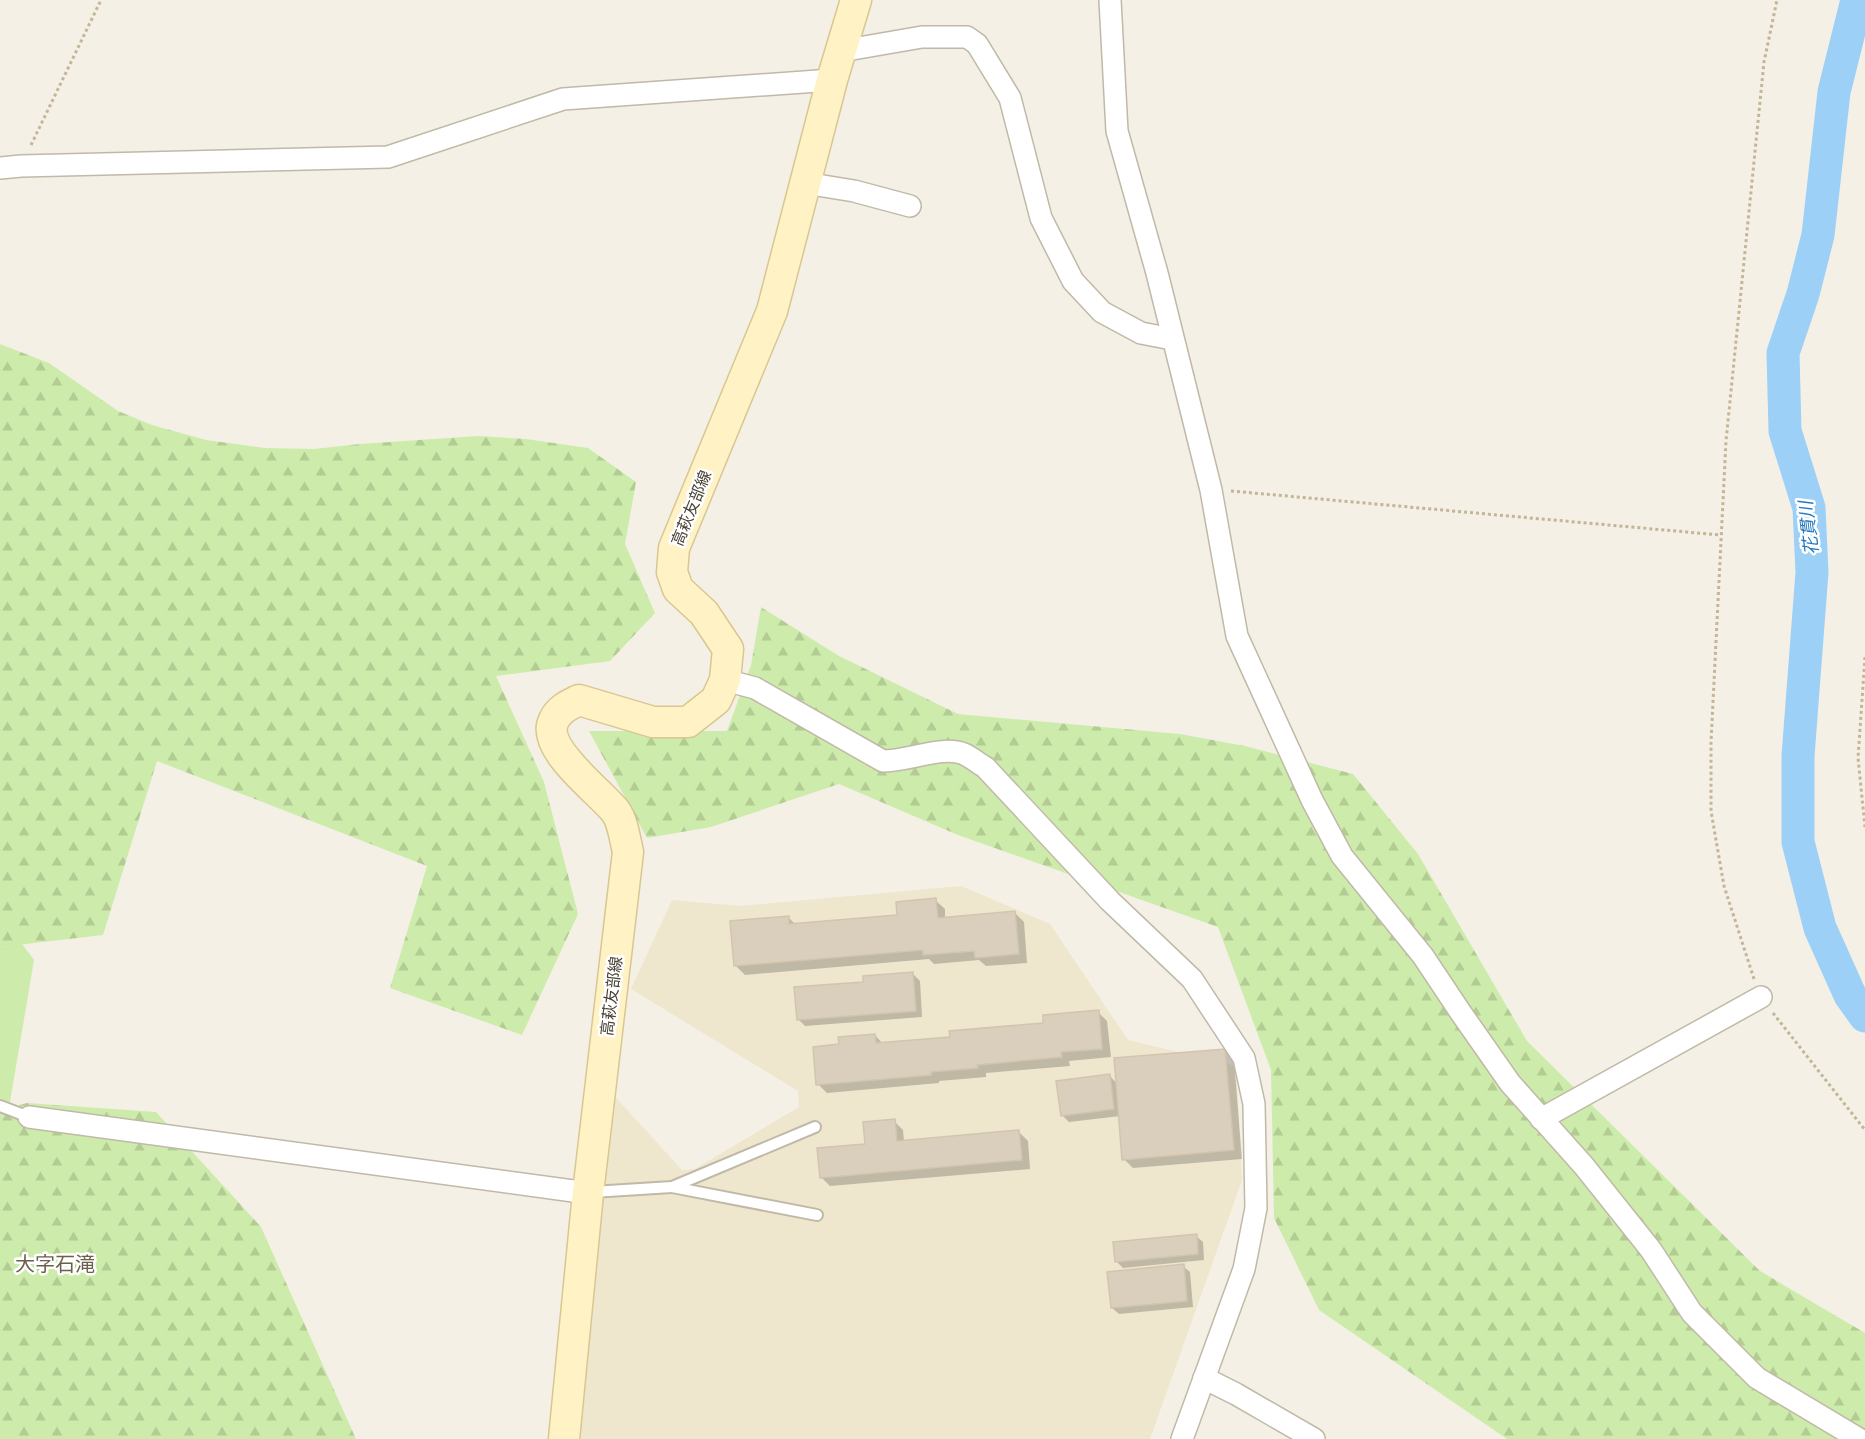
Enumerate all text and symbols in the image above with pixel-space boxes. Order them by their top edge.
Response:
street label: 高萩友部線 [668,468,714,548]
water label: 花貫川 [1795,498,1821,556]
street label: 高萩友部線 [597,955,625,1037]
district label: 大字石滝 [15,1252,95,1275]

